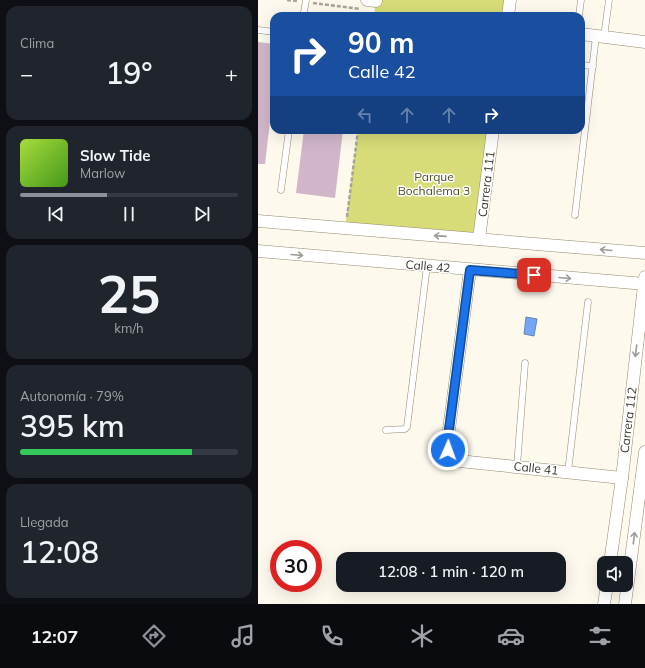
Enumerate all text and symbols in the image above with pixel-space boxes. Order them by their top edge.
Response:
text: 90 m [348,25,414,60]
icon: right [282,28,334,80]
text: Clima [20,35,54,51]
text: 19° [105,54,153,92]
text: − [20,60,33,88]
text: + [225,60,238,88]
text: Calle 42 [348,60,415,83]
icon: left [354,104,376,126]
icon: ahead [396,104,418,126]
icon: ahead [438,104,460,126]
icon: right [480,104,502,126]
text: Slow Tide [80,146,150,165]
street label: Carrera 111 [474,150,498,218]
text: Marlow [80,165,125,181]
park label: Parque Bochalema 3 [398,169,470,198]
icon: previous [45,203,67,225]
icon: pause [118,203,140,225]
icon: next [191,203,213,225]
one-way arrow [434,232,447,239]
one-way arrow [600,246,613,253]
one-way arrow [290,251,303,258]
street label: Calle 42 [405,257,451,275]
pin [517,258,551,292]
text: 25 [98,261,160,326]
icon: arrive [523,264,545,286]
one-way arrow [558,274,571,282]
text: km/h [114,320,144,336]
one-way arrow [633,344,640,357]
street label: Carrera 112 [616,386,640,454]
text: Autonomía · 79% [20,388,124,404]
text: 395 km [20,407,125,445]
position arrow [427,429,469,471]
street label: Calle 41 [513,458,559,478]
text: Llegada [20,514,69,530]
one-way arrow [630,532,638,545]
text: 12:08 [20,533,99,571]
speed limit sign: 30 [270,540,322,592]
map controls [597,556,633,592]
button: sound [597,556,633,592]
text: 12:08 · 1 min · 120 m [378,562,524,581]
icon: directions [140,622,168,650]
icon: music [229,622,257,650]
icon: phone [318,622,346,650]
icon: climate [408,622,436,650]
icon: car [497,622,525,650]
icon: filters [586,622,614,650]
text: 12:07 [31,625,78,648]

